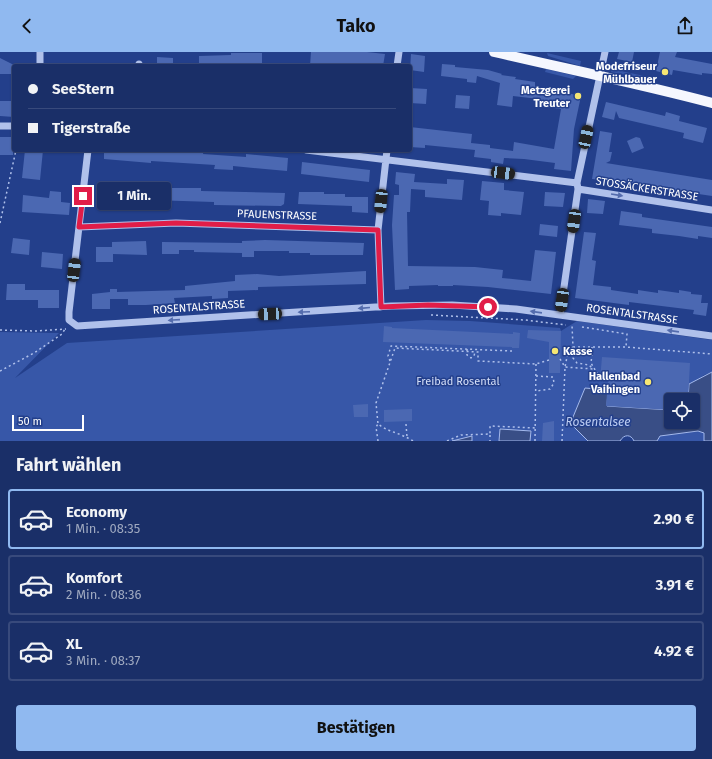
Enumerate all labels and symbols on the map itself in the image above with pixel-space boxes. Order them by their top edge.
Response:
place label: Modefriseur Mühlbauer [596,60,658,86]
marker: Modefriseur Mühlbauer [660,67,670,77]
place label: Metzgerei Treuter [521,84,571,110]
marker: Metzgerei Treuter [573,91,583,101]
car [578,124,594,150]
car [490,166,516,180]
street label: STOSSÄCKERSTRASSE [595,173,700,204]
callout: 1 Min. [97,182,171,210]
route end [74,187,92,205]
car [374,188,388,214]
one-way arrow [611,192,623,198]
street label: PFAUENSTRASSE [237,207,317,223]
car [566,208,582,234]
car [67,257,81,283]
car [554,287,570,313]
street label: ROSENTALSTRASSE [152,297,246,317]
route start [479,298,497,316]
street label: ROSENTALSTRASSE [585,301,679,327]
one-way arrow [358,305,370,311]
car [258,307,282,321]
one-way arrow [297,309,310,315]
one-way arrow [530,309,542,315]
one-way arrow [168,316,180,323]
one-way arrow [667,328,679,334]
place label: Kasse [563,345,592,358]
marker: Kasse [550,346,560,356]
place label: Hallenbad Vaihingen [589,370,640,396]
park label: Freibad Rosental [416,375,500,388]
marker: Hallenbad Vaihingen [643,377,653,387]
scale bar [12,413,84,432]
water label: Rosentalsee [566,415,630,429]

